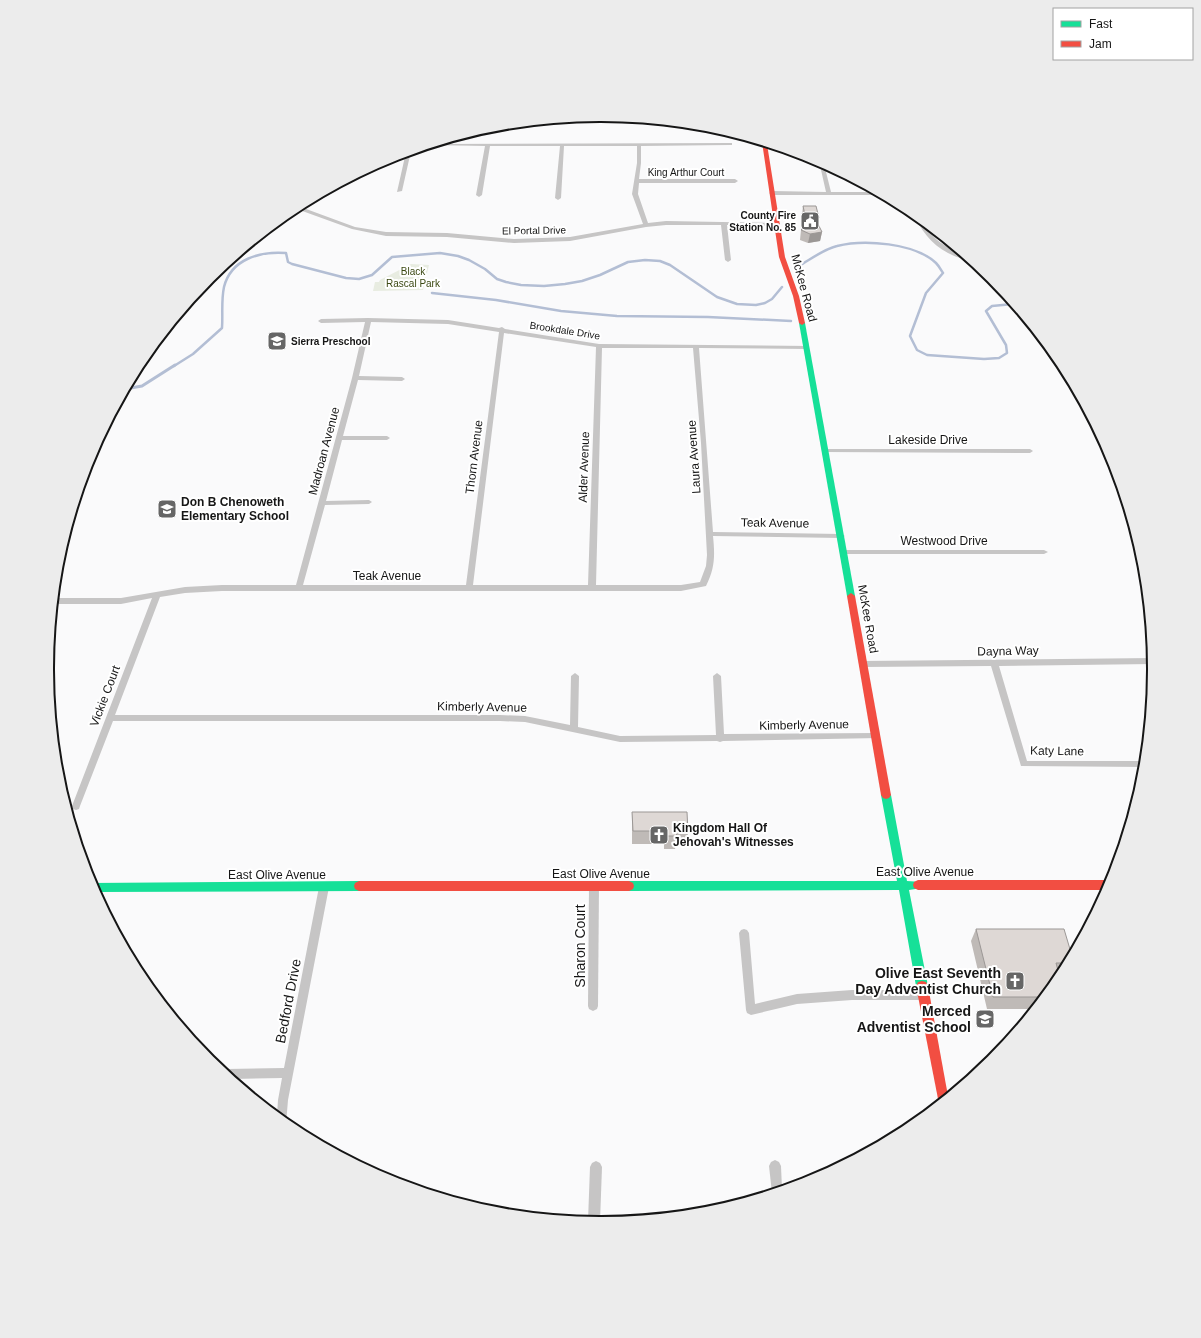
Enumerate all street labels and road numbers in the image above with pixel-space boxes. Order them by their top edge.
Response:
street label: King Arthur Court [648,167,725,178]
street label: El Portal Drive [502,224,566,237]
street label: McKee Road [788,253,820,323]
street label: Brookdale Drive [529,319,601,342]
street label: Madroan Avenue [306,405,343,497]
street label: Thorn Avenue [463,419,486,495]
street label: Laura Avenue [684,419,704,494]
street label: Alder Avenue [576,431,592,503]
street label: Lakeside Drive [888,433,968,447]
street label: Teak Avenue [741,515,810,531]
street label: Westwood Drive [900,534,988,548]
street label: Teak Avenue [353,569,422,583]
street label: McKee Road [855,584,881,654]
street label: Dayna Way [977,643,1039,659]
street label: Vickie Court [87,663,123,729]
street label: Kimberly Avenue [437,699,527,715]
street label: Kimberly Avenue [759,717,849,733]
street label: Katy Lane [1030,744,1084,758]
street label: East Olive Avenue [876,865,974,879]
street label: East Olive Avenue [552,867,650,881]
street label: East Olive Avenue [228,868,326,882]
street label: Sharon Court [572,904,588,988]
street label: Bedford Drive [272,957,304,1045]

